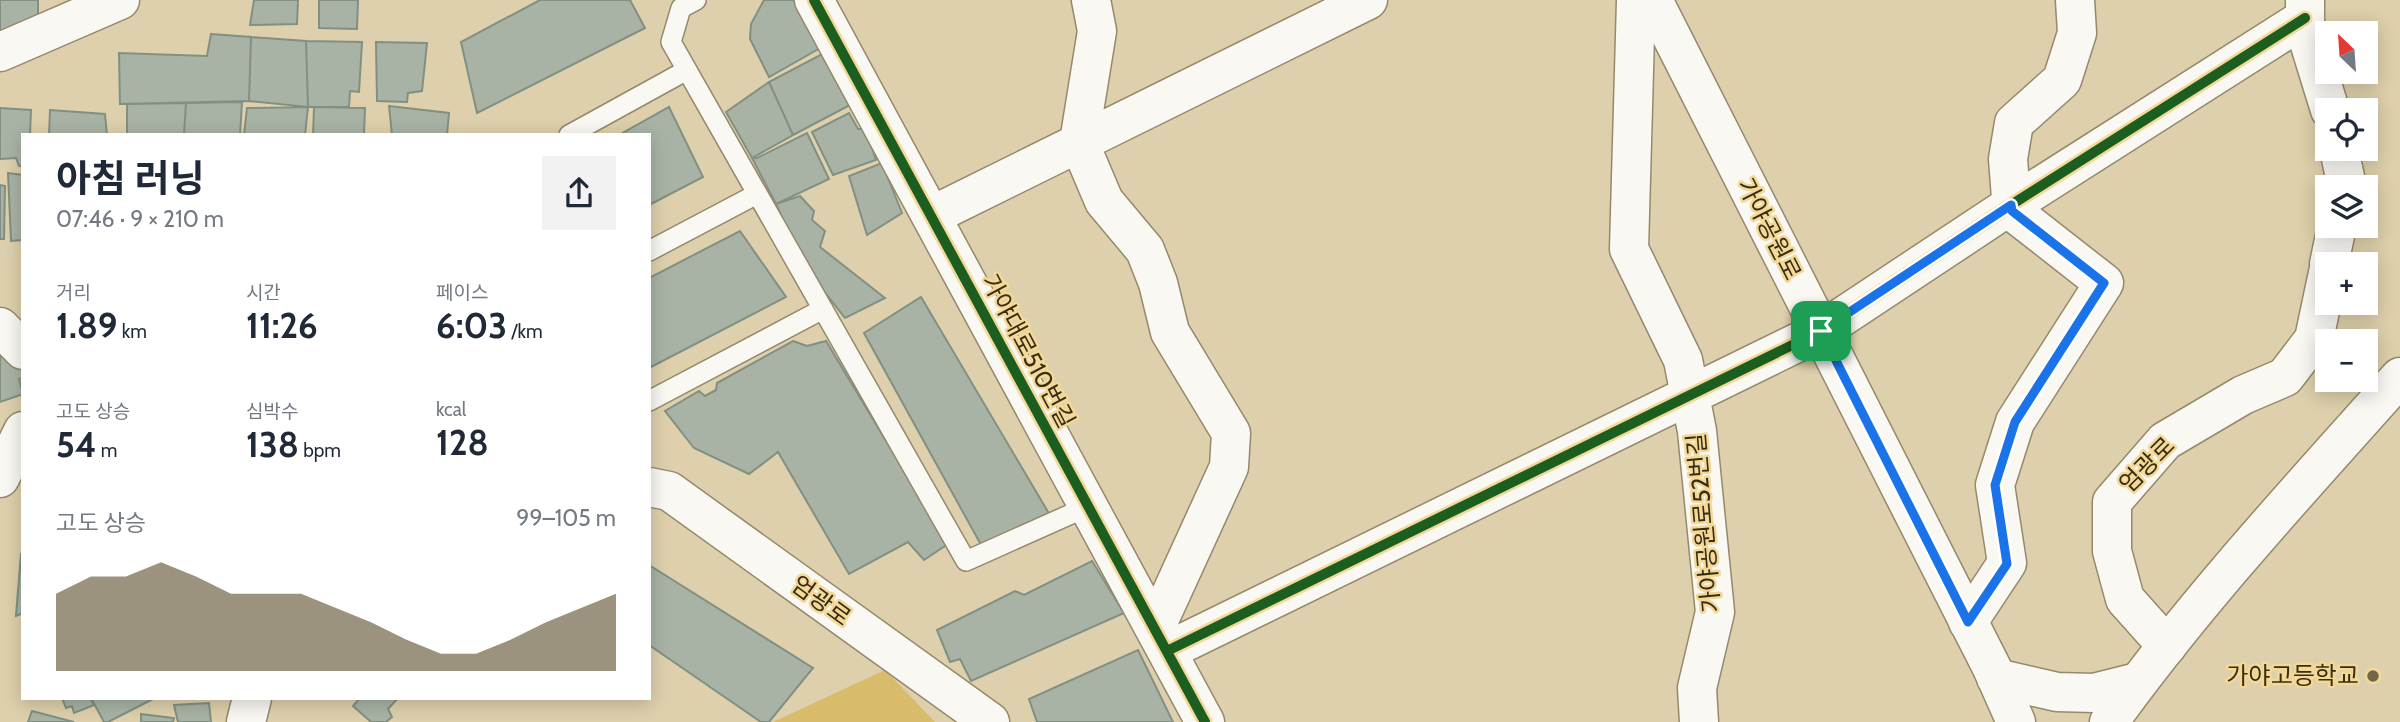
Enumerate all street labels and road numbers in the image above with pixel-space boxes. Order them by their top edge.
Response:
street label: 가야공원로 [1731,173,1807,285]
street label: 가야대로510번길 [976,269,1081,433]
street label: 엄광로 [2113,431,2180,498]
street label: 가야공원로52번길 [1681,432,1726,614]
street label: 엄광로 [786,569,857,632]

